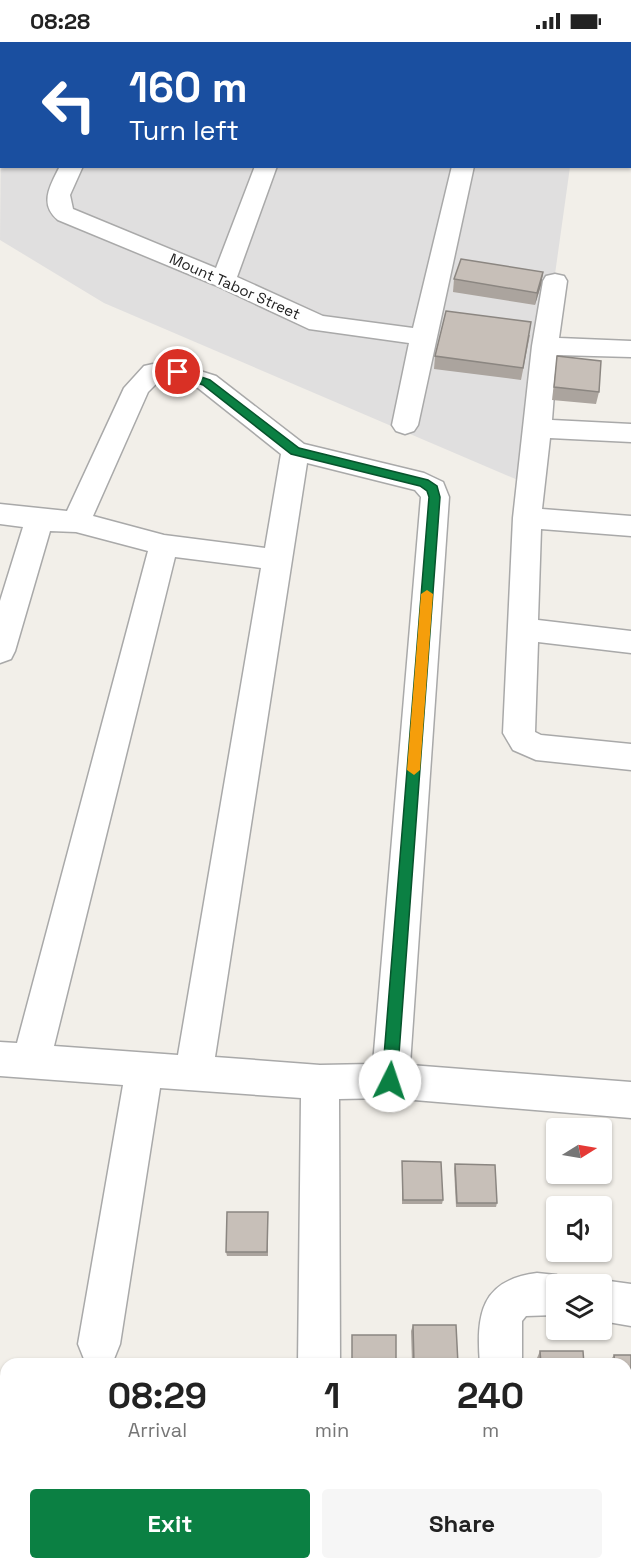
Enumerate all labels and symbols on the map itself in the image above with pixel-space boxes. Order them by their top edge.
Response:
street label: Mount Tabor Street [167,249,303,323]
pin [152,346,203,397]
position arrow [358,1049,422,1113]
north arrow [546,1118,612,1184]

